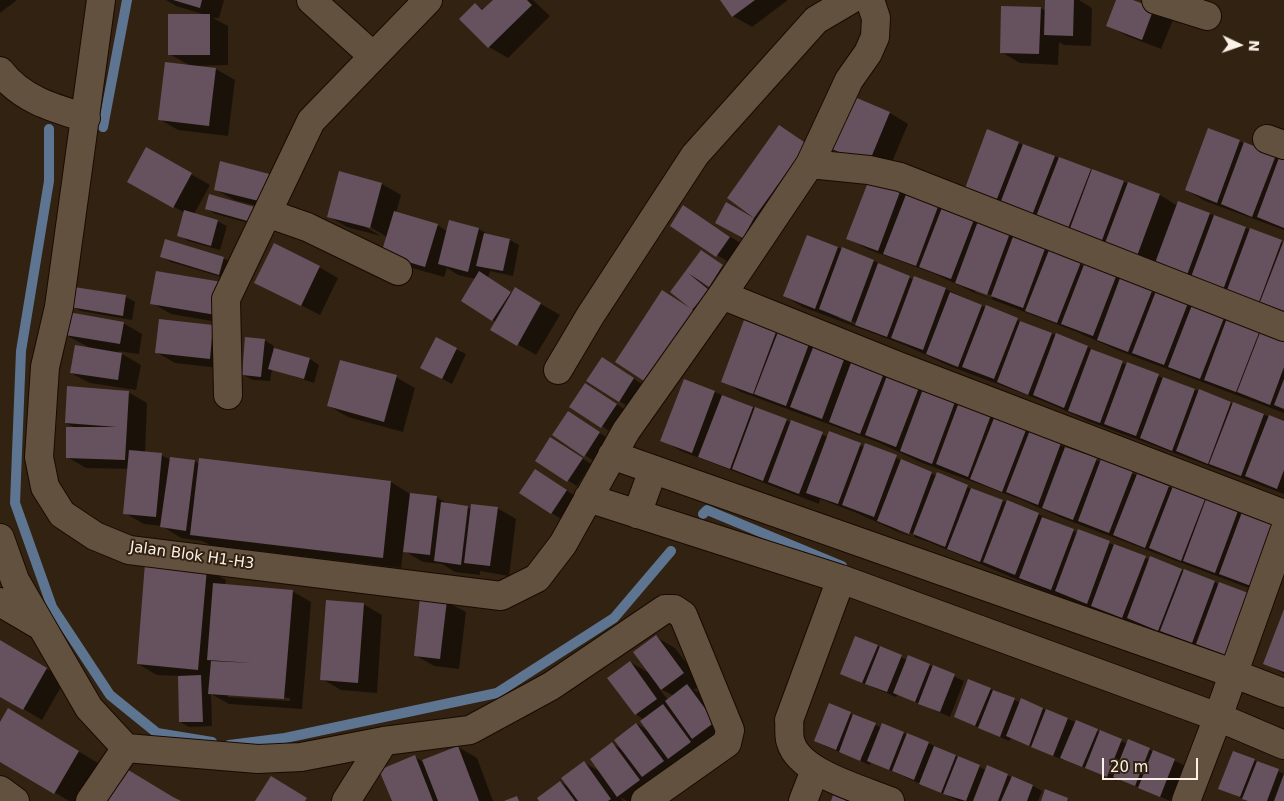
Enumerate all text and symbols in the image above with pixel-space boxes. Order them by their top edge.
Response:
north arrow [1214,20,1264,70]
text: N [1246,40,1262,52]
street label: Jalan Blok H1-H3 [129,538,255,574]
scale bar [1104,748,1200,780]
text: 20 m [1110,758,1148,776]

